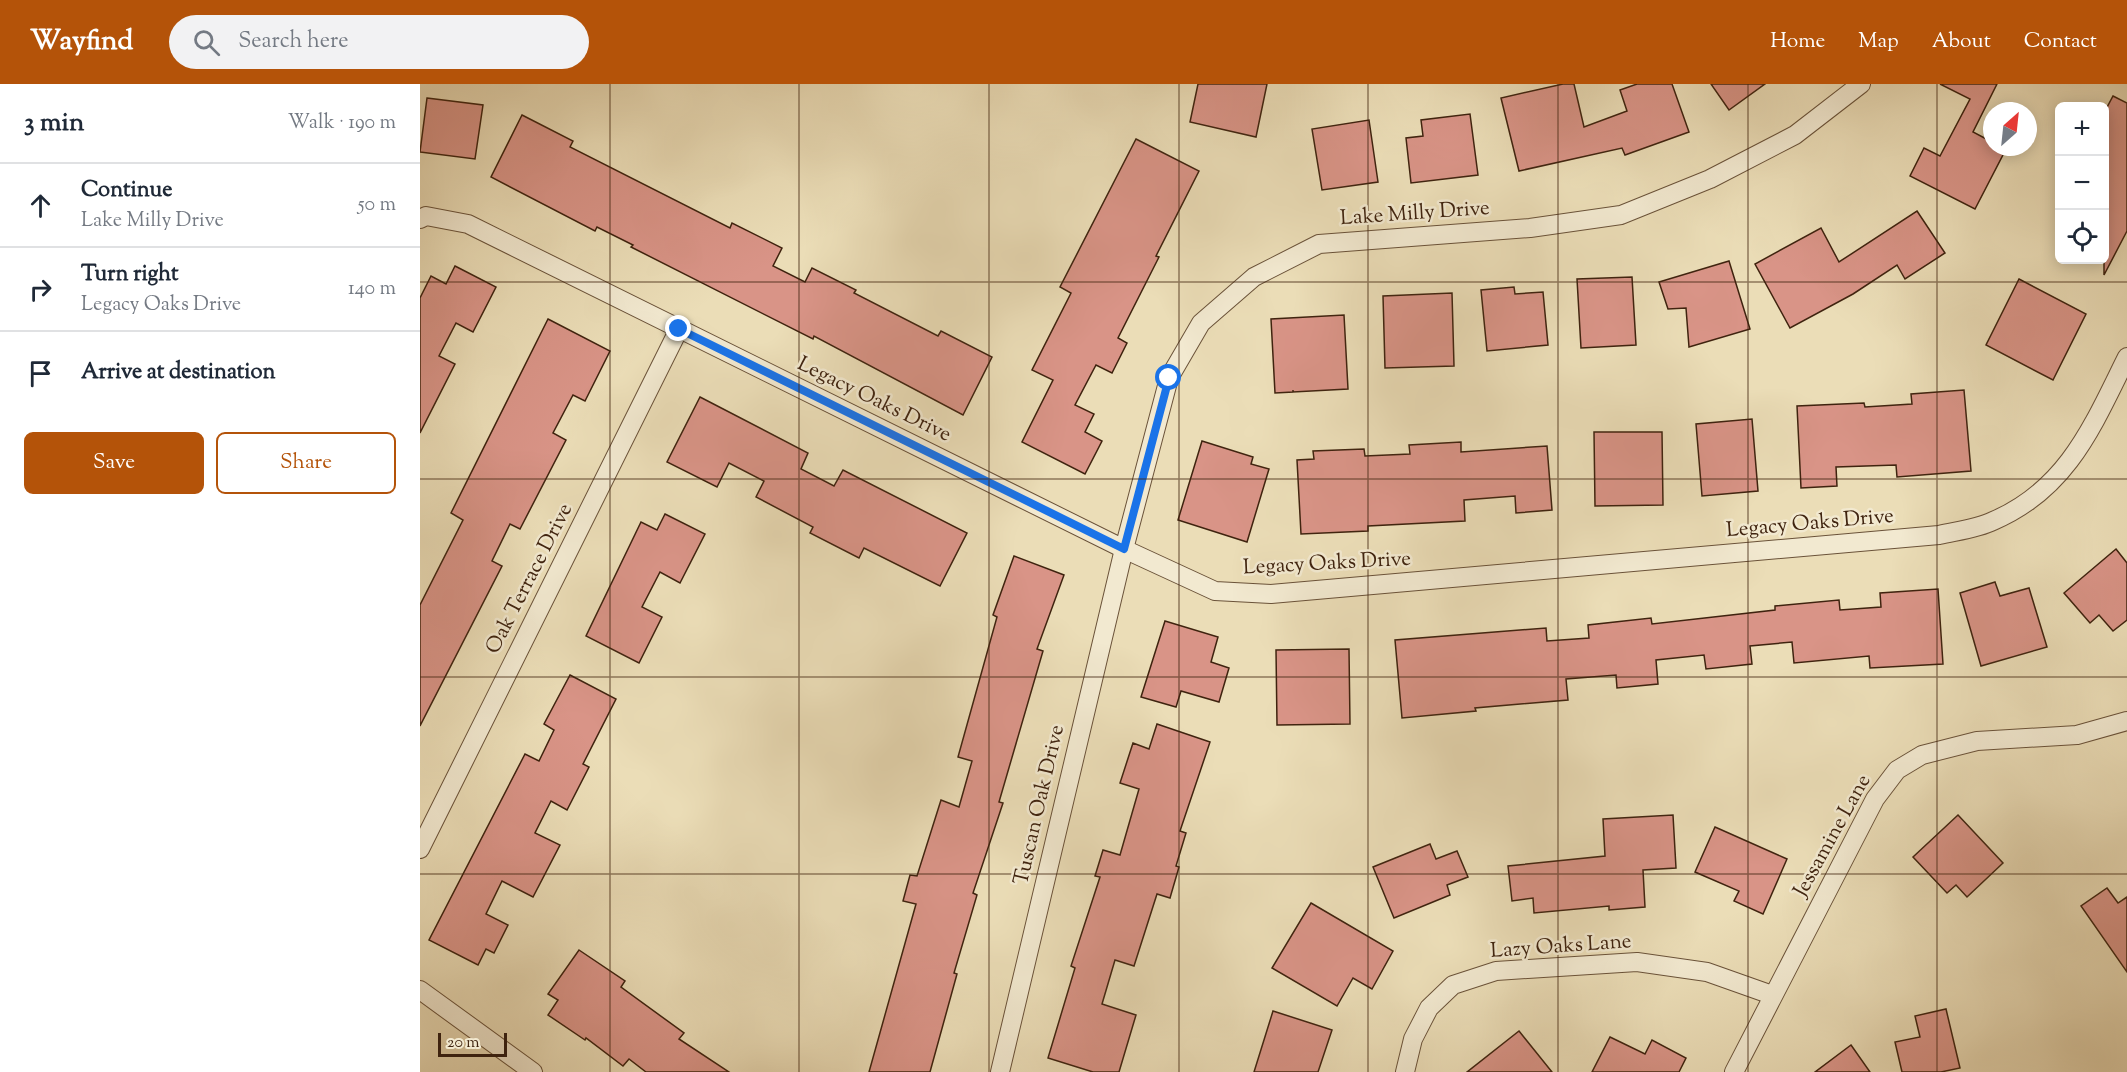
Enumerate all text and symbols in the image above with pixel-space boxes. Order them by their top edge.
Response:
search box [169,15,589,69]
text: Wayfind [30,22,133,62]
icon: search [190,26,223,59]
text: Search here [238,26,349,58]
text: Home [1770,27,1825,57]
text: Map [1858,27,1899,57]
text: About [1932,27,1991,57]
text: Contact [2024,27,2097,57]
north arrow [1983,102,2037,156]
map controls [2055,102,2109,264]
button: + [2055,102,2109,156]
text: 3 min [24,105,84,142]
text: Walk · 190 m [288,109,396,138]
button: − [2055,156,2109,210]
text: Continue [81,175,172,207]
icon: ahead [24,189,57,222]
text: 50 m [358,191,396,220]
street label: Lake Milly Drive [1339,194,1491,234]
text: Lake Milly Drive [81,207,224,236]
button: locate [2055,210,2109,264]
text: Turn right [81,259,178,291]
icon: right [24,273,57,306]
text: 140 m [348,275,396,304]
text: Legacy Oaks Drive [81,291,241,320]
route end [665,315,691,341]
street label: Legacy Oaks Drive [792,350,956,450]
icon: arrive [24,357,57,390]
text: Arrive at destination [81,357,276,389]
route start [1155,364,1181,390]
button: Save [24,432,204,494]
button: Share [216,432,396,494]
street label: Oak Terrace Drive [479,498,581,660]
street label: Legacy Oaks Drive [1725,502,1895,546]
street label: Legacy Oaks Drive [1242,545,1412,583]
street label: Tuscan Oak Drive [1007,722,1073,888]
street label: Jessamine Lane [1786,769,1879,904]
street label: Lazy Oaks Lane [1489,927,1633,967]
scale bar [438,1030,507,1058]
text: 20 m [447,1032,480,1055]

